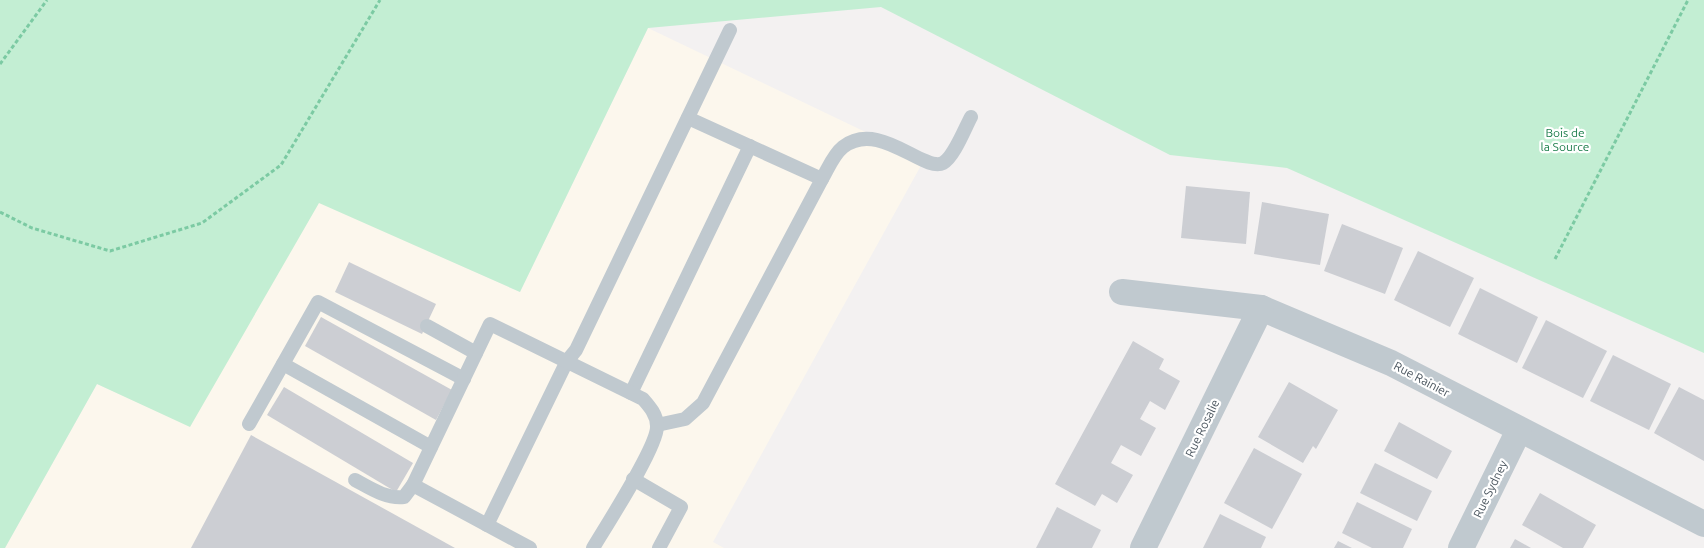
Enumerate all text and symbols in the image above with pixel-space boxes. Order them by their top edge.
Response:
park label: Bois de la Source [1541,126,1589,153]
street label: Rue Rainier [1392,359,1452,399]
street label: Rue Rosalie [1183,397,1221,459]
street label: Rue Sydney [1471,458,1509,520]

